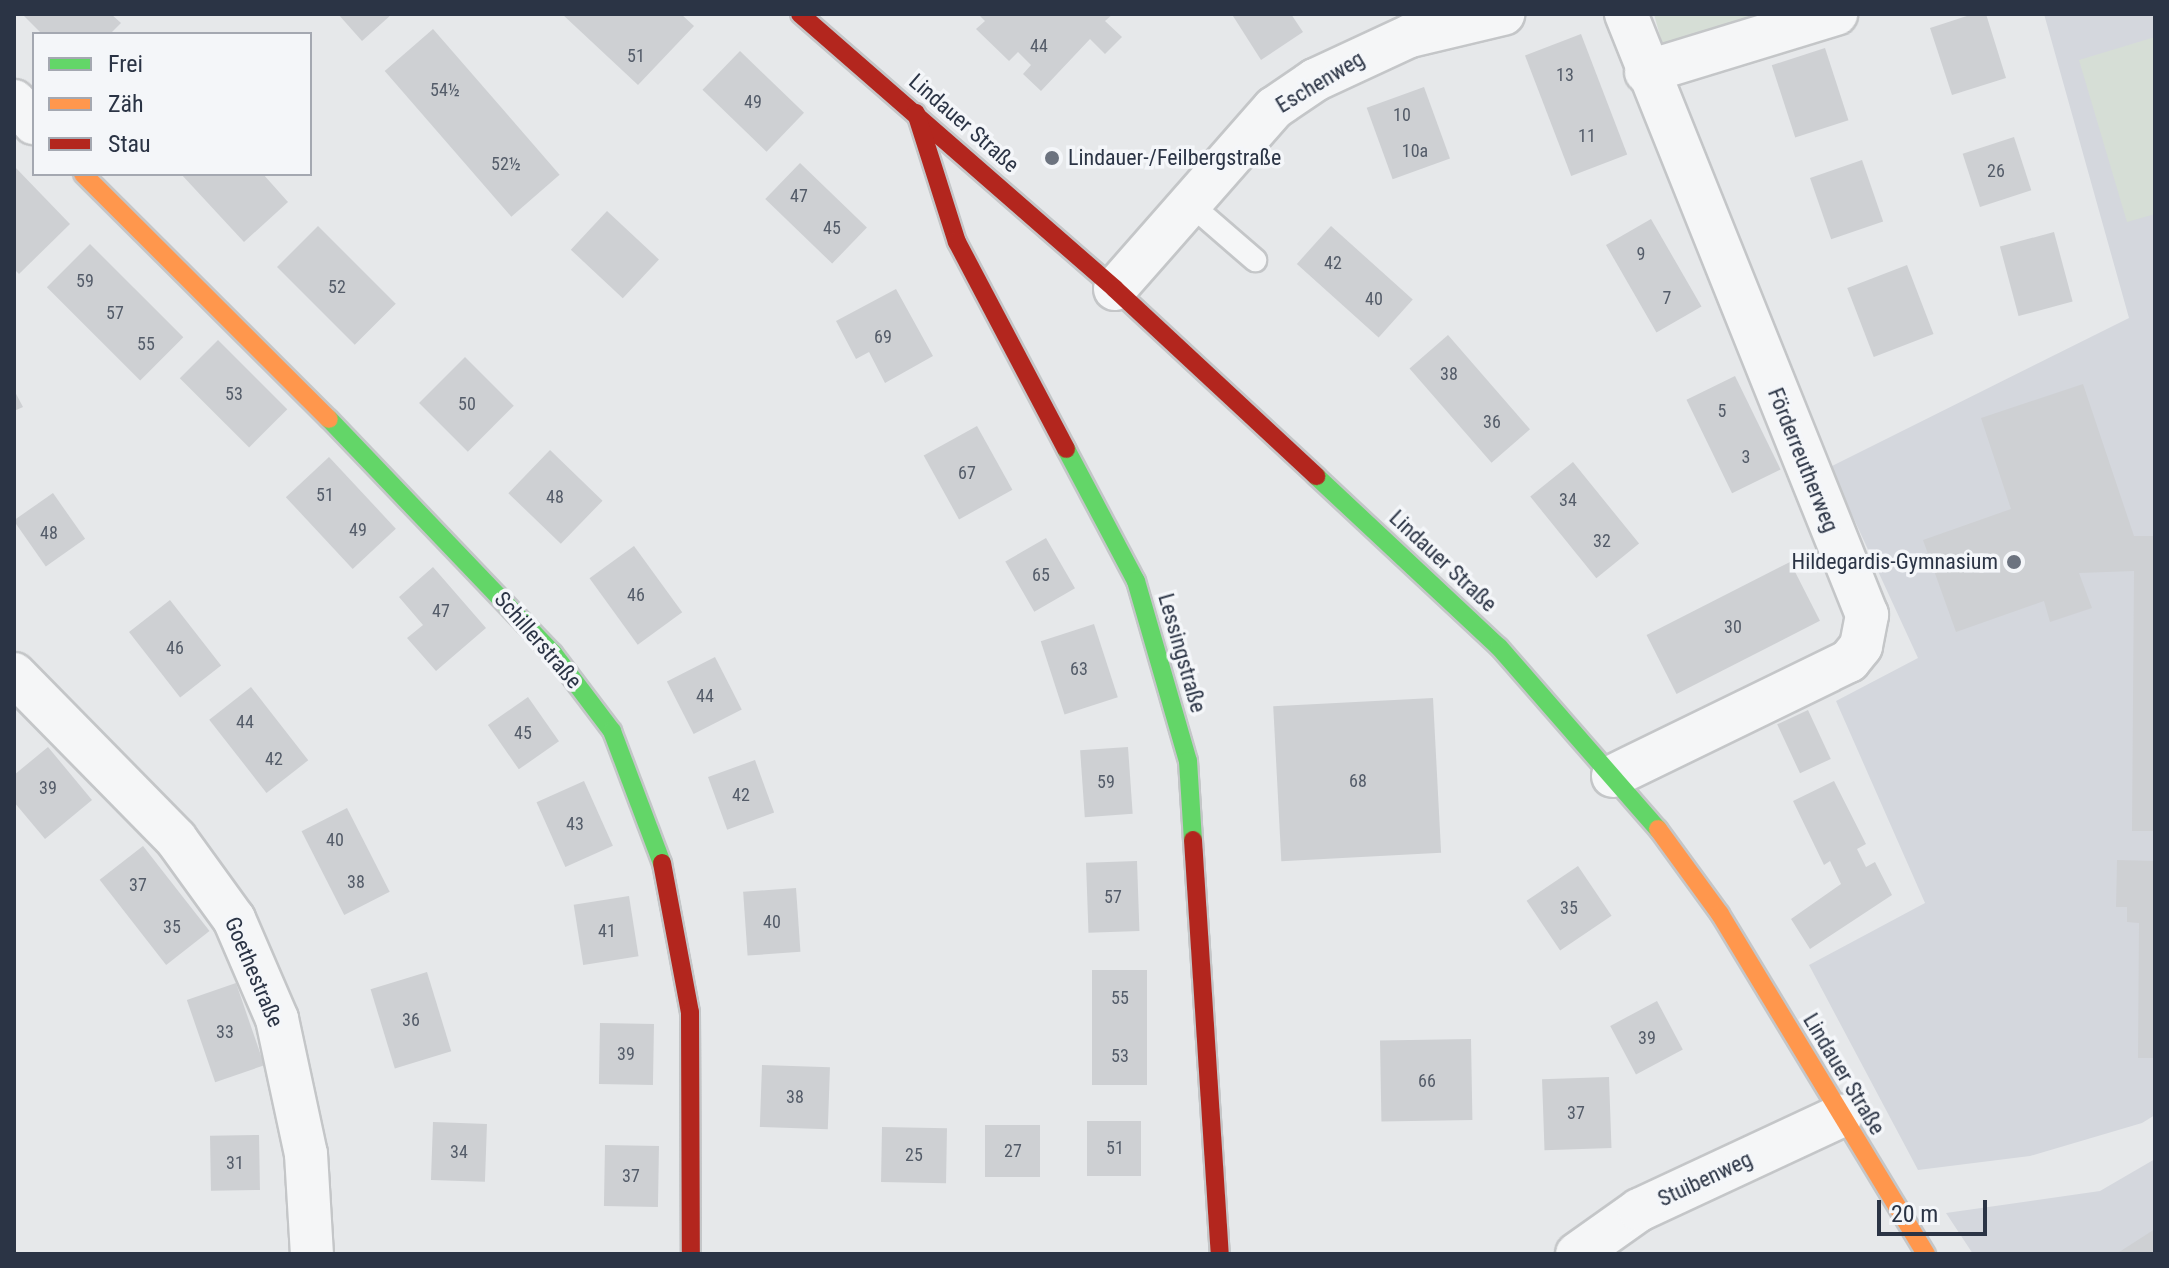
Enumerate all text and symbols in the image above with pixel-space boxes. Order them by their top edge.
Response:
legend [32,32,312,176]
house number: 44 [1030,35,1048,57]
house number: 51 [627,45,645,67]
street label: Eschenweg [1271,45,1369,119]
text: Frei [108,50,143,78]
house number: 13 [1556,64,1574,86]
street label: Lindauer Straße [904,68,1024,178]
house number: 54½ [430,79,460,101]
text: Zäh [108,90,144,118]
house number: 49 [744,91,762,113]
house number: 10 [1393,104,1411,126]
house number: 11 [1578,125,1596,147]
text: Stau [108,130,151,158]
house number: 10a [1402,140,1428,162]
place label: Lindauer-/Feilbergstraße [1068,145,1281,171]
marker: Lindauer-/Feilbergstraße [1043,149,1061,167]
house number: 52½ [491,153,521,175]
house number: 26 [1987,160,2005,182]
house number: 47 [790,185,808,207]
house number: 45 [823,217,841,239]
house number: 9 [1637,243,1645,265]
house number: 42 [1324,252,1342,274]
house number: 59 [76,270,94,292]
house number: 52 [328,276,346,298]
house number: 7 [1663,287,1671,309]
house number: 40 [1365,288,1383,310]
house number: 57 [106,302,124,324]
house number: 69 [874,326,892,348]
house number: 55 [137,333,155,355]
house number: 38 [1440,363,1458,385]
house number: 53 [225,383,243,405]
street label: Förderreutherweg [1762,384,1844,536]
house number: 50 [458,393,476,415]
house number: 5 [1718,400,1726,422]
house number: 36 [1483,411,1501,433]
house number: 3 [1742,446,1750,468]
house number: 67 [958,462,976,484]
house number: 51 [316,484,334,506]
house number: 48 [546,486,564,508]
house number: 34 [1559,489,1577,511]
street label: Lindauer Straße [1384,505,1502,617]
house number: 49 [349,519,367,541]
house number: 48 [40,522,58,544]
house number: 32 [1593,530,1611,552]
place label: Hildegardis-Gymnasium [1791,549,1998,575]
marker: Hildegardis-Gymnasium [2005,553,2023,571]
house number: 65 [1032,564,1050,586]
house number: 46 [627,584,645,606]
street label: Schillerstraße [489,586,587,694]
street label: Lessingstraße [1152,590,1212,716]
house number: 47 [432,600,450,622]
house number: 30 [1724,616,1742,638]
house number: 46 [166,637,184,659]
house number: 63 [1070,658,1088,680]
house number: 44 [696,685,714,707]
house number: 44 [236,711,254,733]
house number: 45 [514,722,532,744]
house number: 42 [265,748,283,770]
house number: 68 [1349,770,1367,792]
house number: 59 [1097,771,1115,793]
house number: 39 [39,777,57,799]
house number: 42 [732,784,750,806]
house number: 43 [566,813,584,835]
house number: 40 [326,829,344,851]
house number: 38 [347,871,365,893]
house number: 37 [129,874,147,896]
house number: 57 [1104,886,1122,908]
house number: 35 [1560,897,1578,919]
house number: 40 [763,911,781,933]
street label: Goethestraße [219,913,289,1031]
house number: 35 [163,916,181,938]
house number: 41 [598,920,616,942]
house number: 55 [1111,987,1129,1009]
house number: 36 [402,1009,420,1031]
street label: Lindauer Straße [1797,1009,1891,1139]
house number: 33 [216,1021,234,1043]
house number: 39 [1638,1027,1656,1049]
house number: 39 [617,1043,635,1065]
house number: 53 [1111,1045,1129,1067]
house number: 66 [1418,1070,1436,1092]
house number: 38 [786,1086,804,1108]
house number: 37 [1567,1102,1585,1124]
house number: 51 [1106,1137,1124,1159]
house number: 27 [1004,1140,1022,1162]
house number: 34 [450,1141,468,1163]
house number: 25 [905,1144,923,1166]
street label: Stuibenweg [1654,1146,1756,1212]
house number: 31 [226,1152,244,1174]
house number: 37 [622,1165,640,1187]
scale bar [1881,1184,1991,1234]
text: 20 m [1891,1200,1938,1228]

